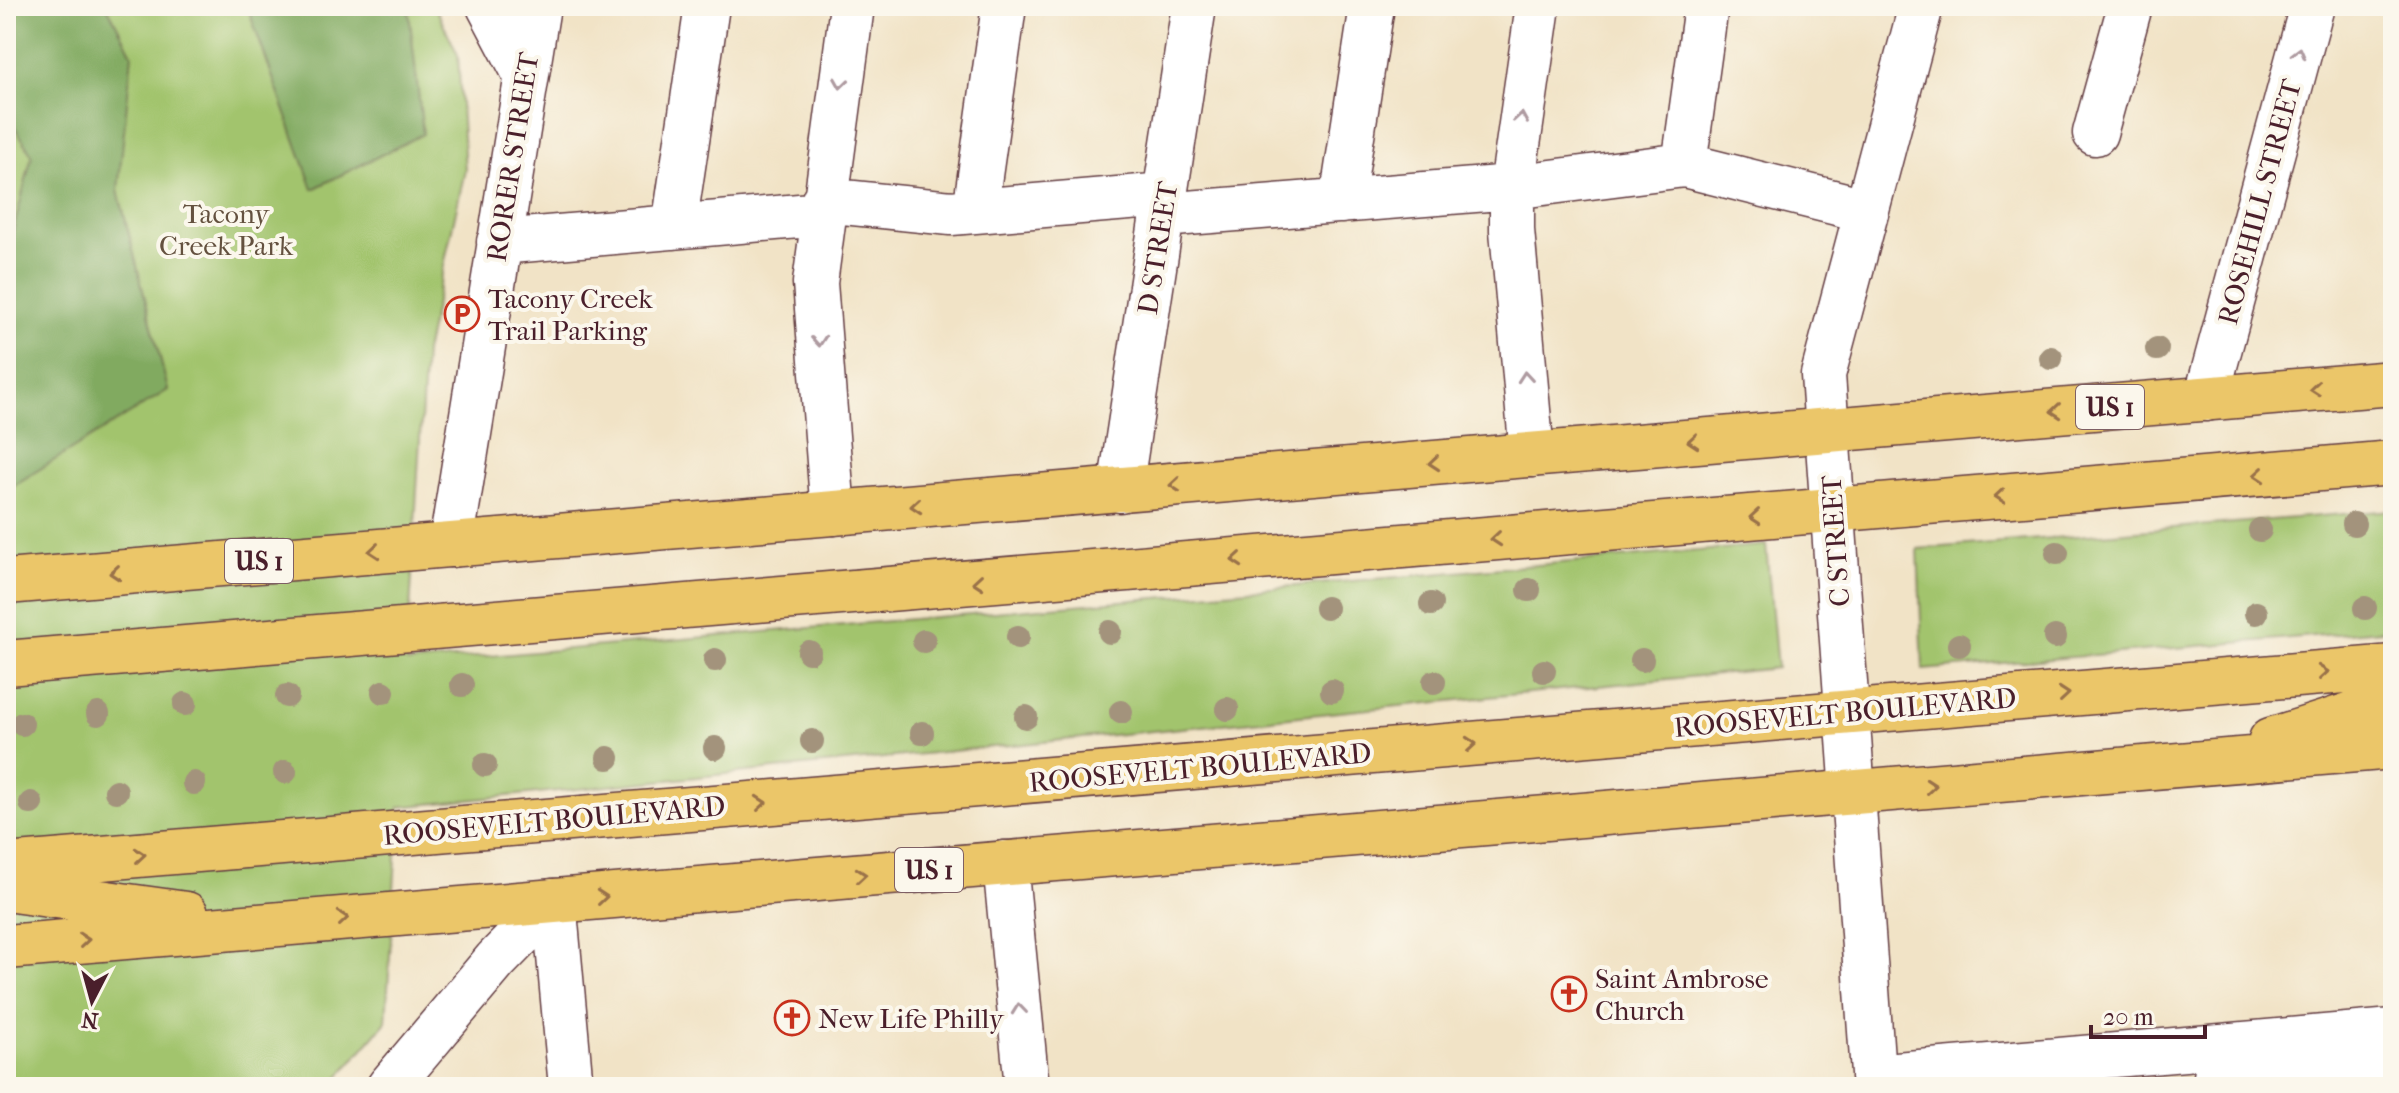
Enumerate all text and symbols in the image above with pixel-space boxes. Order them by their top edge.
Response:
one-way arrow [2290,47,2306,60]
street label: RORER STREET [480,49,546,264]
street label: ROSEHILL STREET [2211,75,2308,328]
one-way arrow [833,76,850,90]
one-way arrow [1512,111,1529,125]
street label: D STREET [1131,178,1184,317]
park label: Tacony Creek Park [159,197,294,262]
place label: Tacony Creek Trail Parking [488,282,653,347]
parking icon: Tacony Creek Trail Parking [443,295,481,333]
one-way arrow [810,335,827,348]
one-way arrow [1517,370,1534,383]
one-way arrow [2308,381,2321,398]
road number: US 1 [2076,385,2144,429]
one-way arrow [2049,402,2062,419]
one-way arrow [1686,433,1699,450]
one-way arrow [1427,454,1440,471]
one-way arrow [2253,466,2266,483]
street label: C STREET [1814,473,1857,608]
one-way arrow [1168,476,1181,493]
one-way arrow [1993,488,2006,505]
one-way arrow [909,498,922,515]
one-way arrow [1748,508,1761,525]
one-way arrow [1489,530,1502,547]
road number: US 1 [225,539,293,583]
one-way arrow [367,543,380,560]
one-way arrow [1230,551,1243,568]
one-way arrow [108,564,121,581]
one-way arrow [971,573,984,590]
one-way arrow [2317,664,2330,681]
street label: ROOSEVELT BOULEVARD [1672,681,2018,744]
one-way arrow [2058,686,2071,703]
street label: ROOSEVELT BOULEVARD [1027,736,1373,799]
one-way arrow [1465,736,1478,753]
one-way arrow [1925,778,1938,795]
street label: ROOSEVELT BOULEVARD [381,789,727,852]
one-way arrow [755,795,768,812]
one-way arrow [133,847,146,864]
road number: US 1 [895,848,963,892]
one-way arrow [855,867,868,884]
one-way arrow [596,888,609,905]
one-way arrow [337,910,350,927]
one-way arrow [78,932,91,949]
north arrow [52,961,132,1041]
place label: Saint Ambrose Church [1595,962,1769,1027]
church icon: Saint Ambrose Church [1550,975,1588,1013]
scale bar [2091,989,2205,1039]
church icon: New Life Philly [773,999,811,1037]
place label: New Life Philly [818,1002,1005,1035]
one-way arrow [1011,1002,1028,1015]
text: 20 m [2103,1003,2154,1031]
text: N [80,1006,100,1034]

